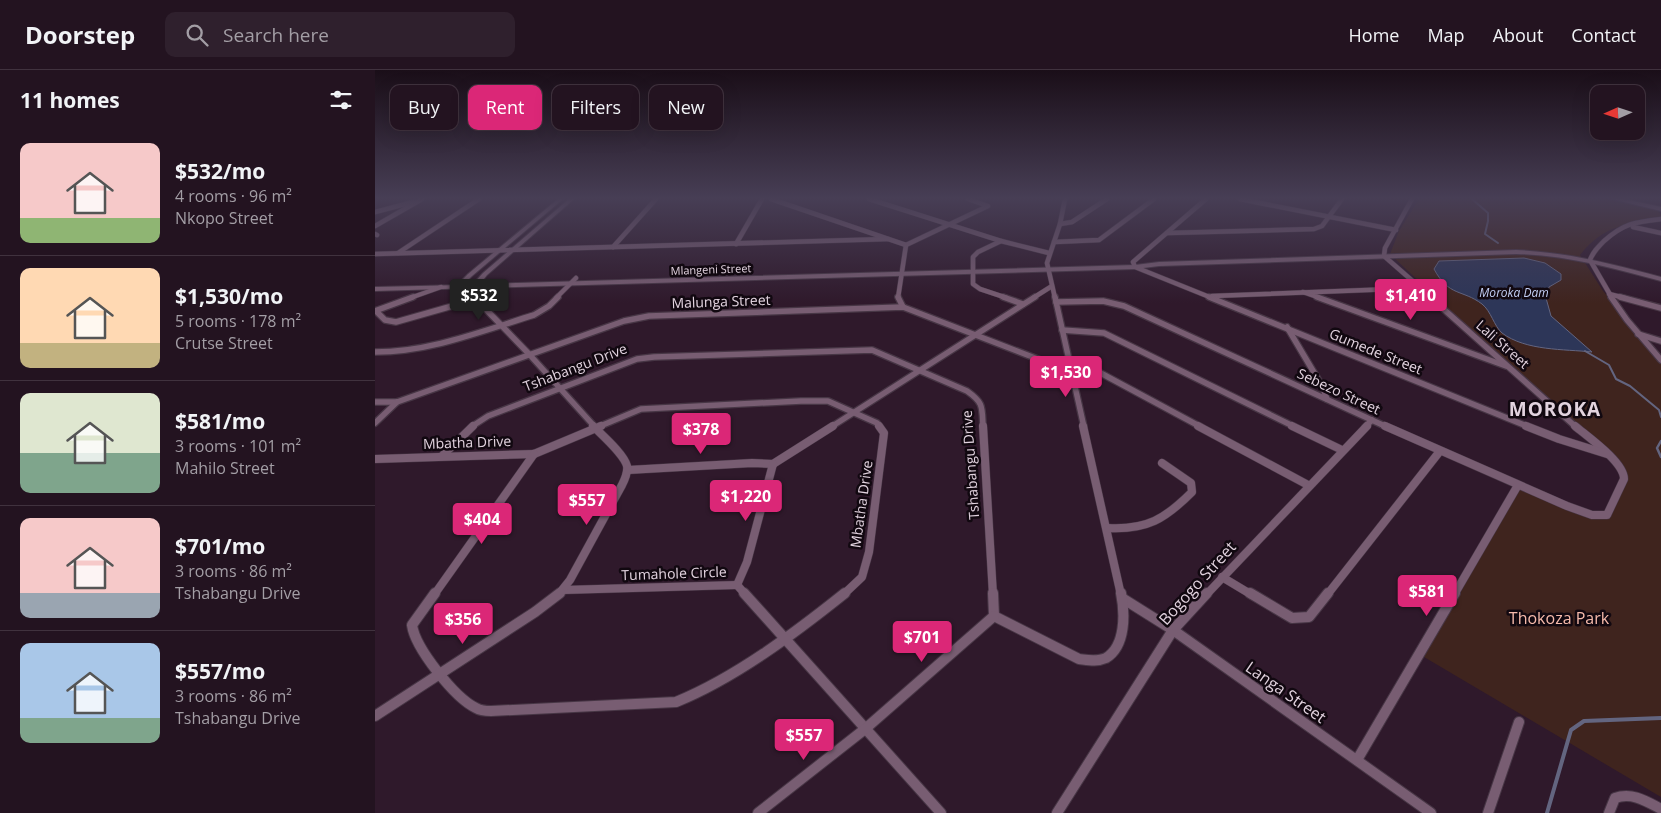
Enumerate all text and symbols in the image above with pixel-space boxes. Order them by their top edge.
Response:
search box [165,12,515,57]
text: Doorstep [25,18,135,51]
icon: search [183,21,211,49]
text: Search here [223,22,329,48]
text: Home [1349,23,1399,47]
text: Map [1427,23,1465,47]
text: About [1493,23,1543,47]
text: Contact [1571,23,1636,47]
chip: Buy [390,85,458,130]
chip: Rent [468,85,542,130]
chip: Filters [552,85,639,130]
chip: New [649,85,723,130]
north arrow [1590,85,1645,140]
map controls [1590,85,1645,140]
text: 11 homes [20,86,120,114]
icon: filters [327,86,355,114]
text: $532/mo [175,157,265,185]
icon: home [60,163,120,223]
text: 4 rooms · 96 m² [175,185,292,207]
text: Nkopo Street [175,207,273,229]
street label: Mlangeni Street [670,260,752,278]
pin: $532 [449,278,509,321]
pin: $1,410 [1370,278,1452,321]
text: $1,530/mo [175,282,283,310]
text: $532 [461,284,497,306]
text: $1,410 [1386,284,1436,306]
water label: Moroka Dam [1479,284,1549,301]
icon: home [60,288,120,348]
street label: Malunga Street [671,290,771,312]
text: 5 rooms · 178 m² [175,310,301,332]
street label: Lali Street [1472,316,1534,372]
street label: Gumede Street [1327,324,1425,378]
text: Crutse Street [175,332,273,354]
street label: Tshabangu Drive [520,338,630,396]
pin: $1,530 [1025,356,1107,398]
text: $1,530 [1041,361,1091,383]
street label: Sebezo Street [1294,363,1384,419]
district label: MOROKA [1509,396,1601,422]
text: $581/mo [175,407,265,435]
street label: Tshabangu Drive [957,409,983,520]
pin: $378 [671,412,731,455]
icon: home [60,413,120,473]
text: $378 [683,418,719,440]
street label: Mbatha Drive [423,431,512,453]
text: 3 rooms · 101 m² [175,435,301,457]
text: Mahilo Street [175,457,275,479]
street label: Mbatha Drive [845,459,877,549]
pin: $1,220 [705,480,787,522]
pin: $557 [557,484,617,526]
text: $1,220 [721,485,771,507]
text: $557 [569,489,605,511]
pin: $404 [452,502,512,545]
text: $404 [464,508,500,530]
text: $701/mo [175,532,265,560]
street label: Bogogo Street [1154,536,1241,630]
icon: home [60,538,120,598]
text: 3 rooms · 86 m² [175,560,292,582]
street label: Tumahole Circle [621,562,727,584]
pin: $581 [1397,574,1457,617]
text: $581 [1409,580,1445,602]
text: Tshabangu Drive [175,582,300,604]
pin: $356 [433,602,493,645]
park label: Thokoza Park [1509,607,1610,629]
text: $356 [445,608,481,630]
pin: $701 [892,620,952,663]
text: $701 [904,626,940,648]
street label: Langa Street [1241,656,1331,728]
text: $557/mo [175,657,265,685]
icon: home [60,663,120,723]
text: 3 rooms · 86 m² [175,685,292,707]
text: Tshabangu Drive [175,707,300,729]
pin: $557 [774,718,834,761]
text: $557 [786,724,822,746]

